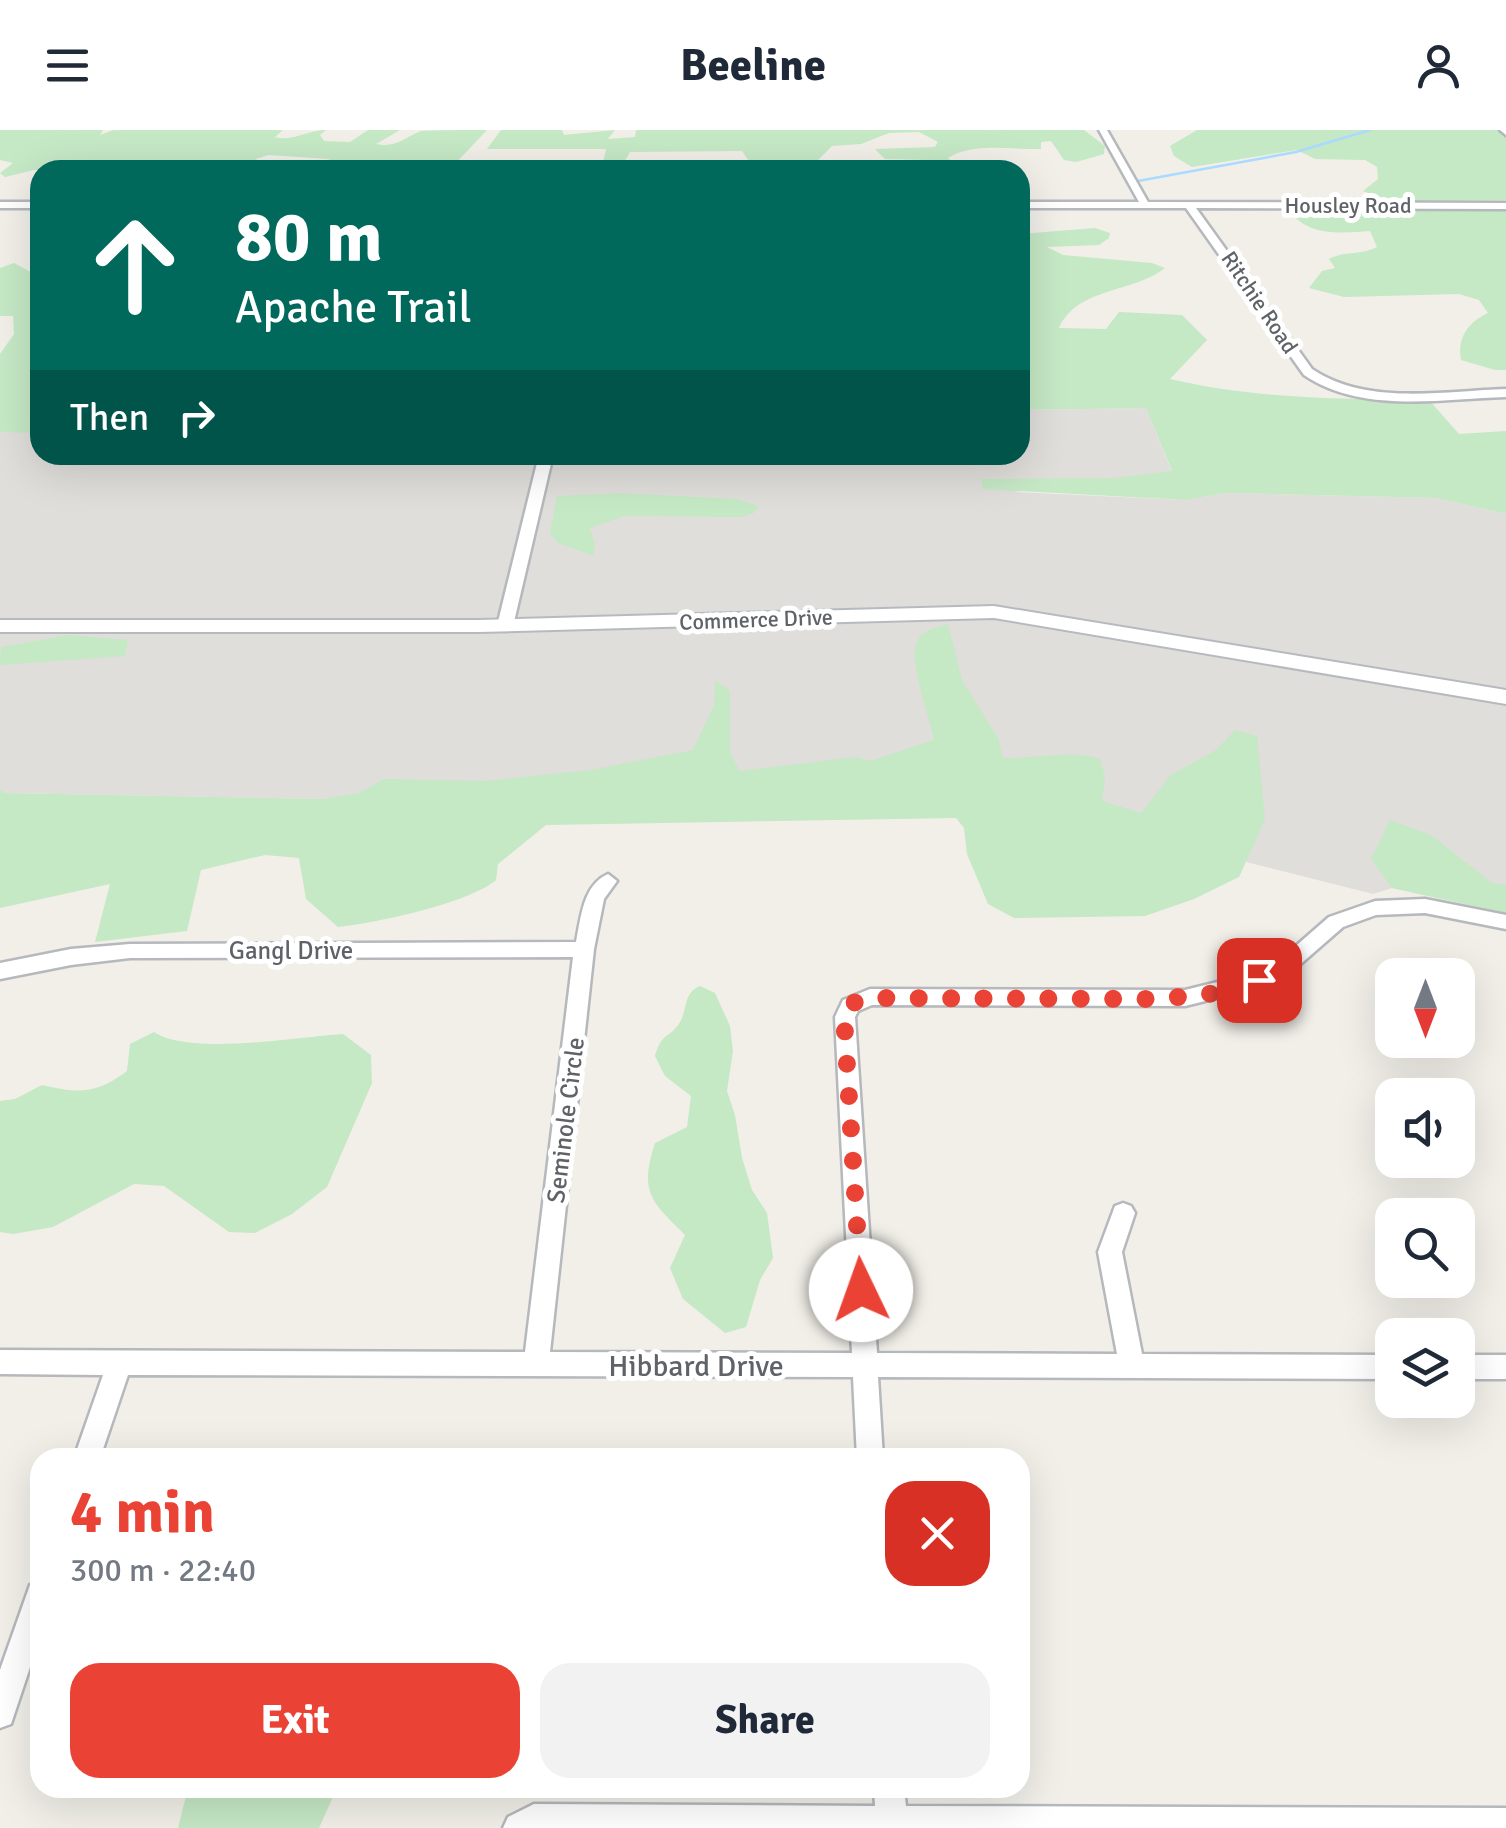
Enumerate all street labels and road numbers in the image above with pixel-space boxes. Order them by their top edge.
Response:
street label: Housley Road [1284,192,1412,219]
street label: Ritchie Road [1215,246,1304,359]
street label: Commerce Drive [679,603,833,636]
street label: Gangl Drive [229,935,353,966]
street label: Seminole Circle [540,1035,591,1205]
street label: Hibbard Drive [608,1348,784,1385]

